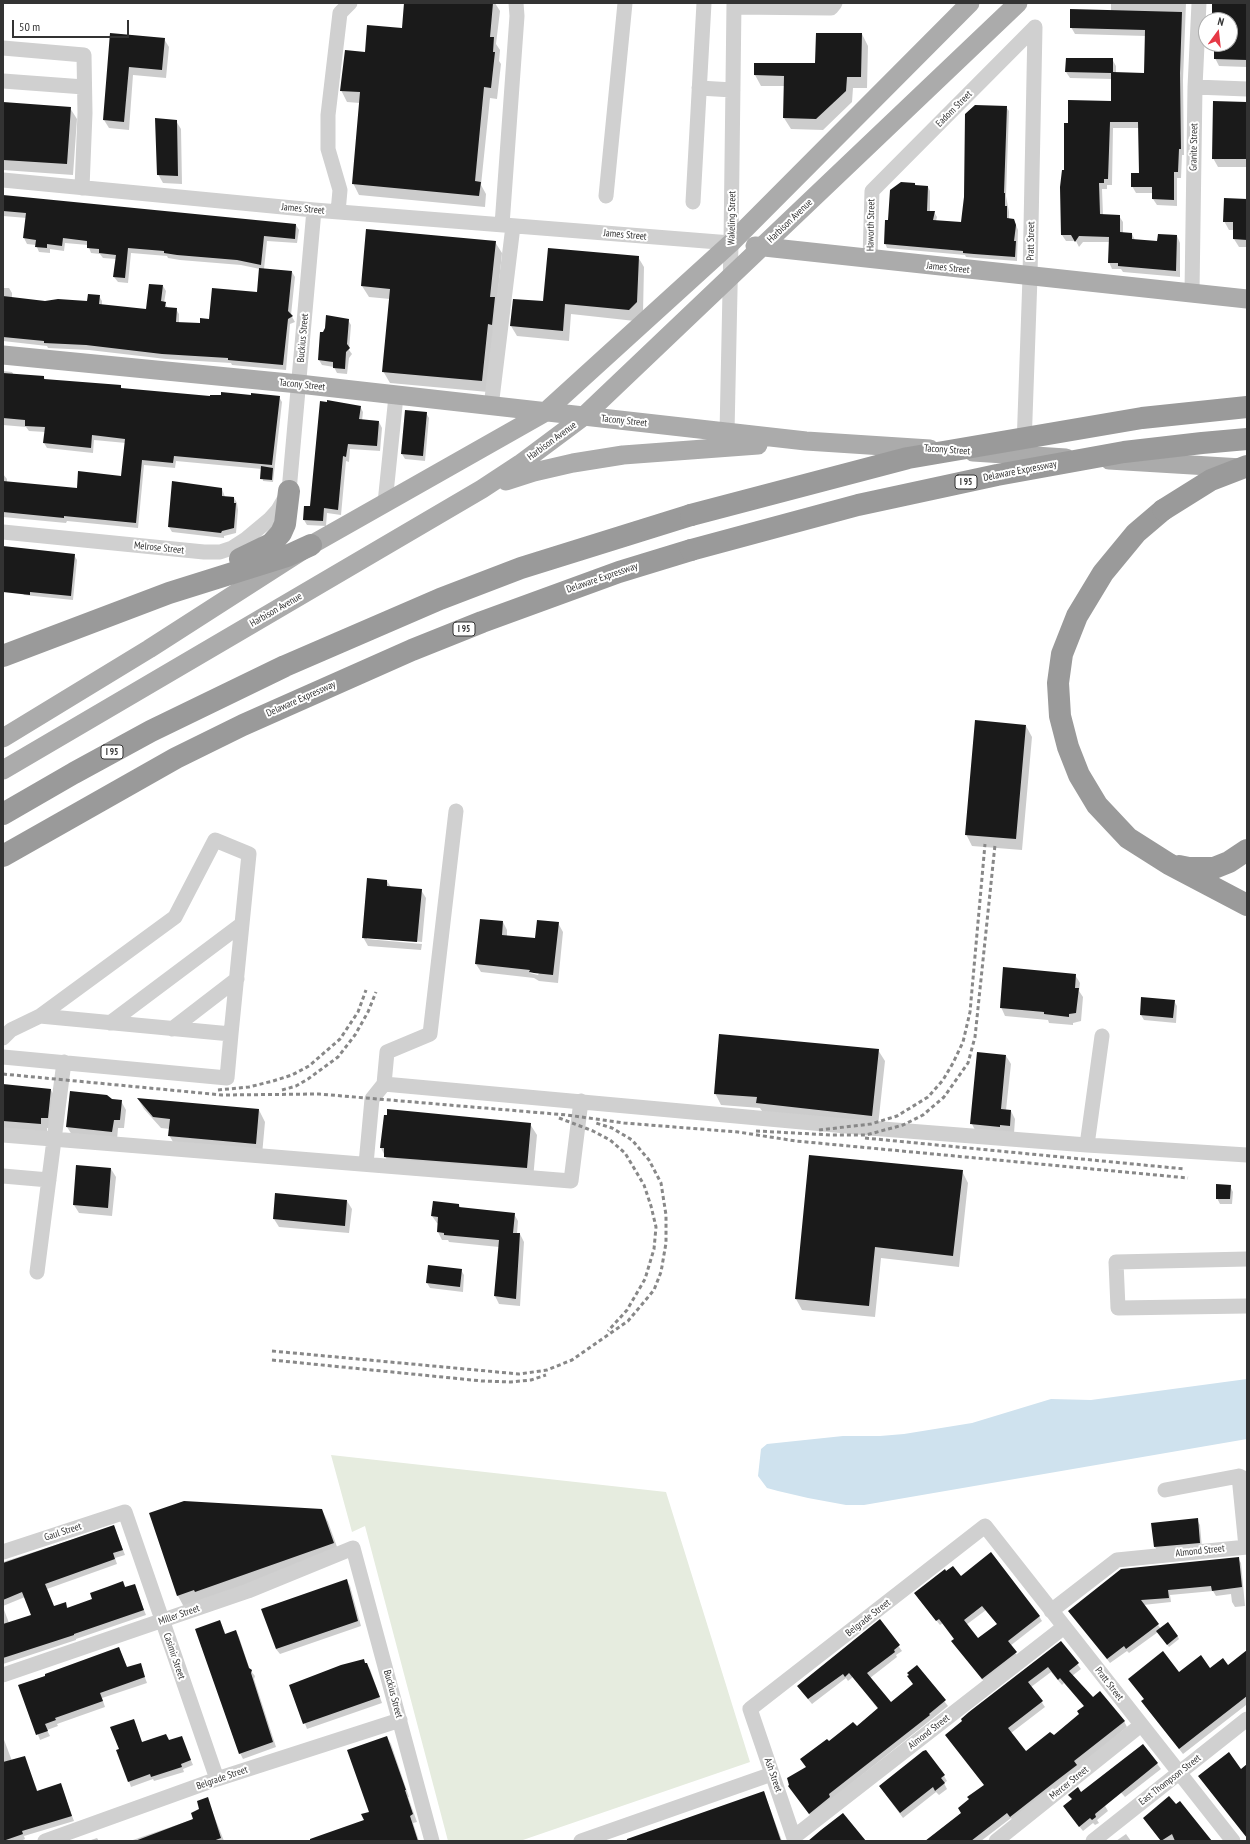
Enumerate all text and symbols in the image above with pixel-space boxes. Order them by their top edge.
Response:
scale bar [14,12,131,38]
north arrow [1198,12,1238,52]
text: N [1216,14,1226,29]
text: 50 m [19,19,40,34]
street label: Eadom Street [933,88,975,130]
street label: Granite Street [1188,123,1200,171]
street label: Wakeling Street [726,191,738,245]
street label: Harbison Avenue [765,197,815,245]
street label: Haworth Street [865,199,877,251]
street label: James Street [281,201,325,217]
street label: Pratt Street [1025,221,1037,261]
street label: James Street [603,227,647,243]
street label: James Street [926,260,970,276]
street label: Buckius Street [295,313,311,363]
street label: Tacony Street [278,377,326,393]
street label: Tacony Street [600,413,648,429]
street label: Harbison Avenue [525,419,579,463]
street label: Tacony Street [923,442,971,458]
street label: Delaware Expressway [982,458,1058,484]
road number: I 95 [955,475,977,489]
street label: Melrose Street [133,539,185,557]
street label: Delaware Expressway [565,560,639,596]
street label: Harbison Avenue [248,590,304,630]
road number: I 95 [453,622,475,636]
street label: Delaware Expressway [264,678,338,720]
road number: I 95 [101,745,123,759]
street label: Gaul Street [43,1520,83,1544]
street label: Almond Street [1175,1542,1225,1560]
street label: Belgrade Street [843,1597,893,1639]
street label: Miller Street [157,1602,201,1628]
street label: Casimir Street [160,1631,188,1681]
street label: Pratt Street [1092,1665,1126,1703]
street label: Buckius Street [381,1669,405,1719]
street label: Almond Street [906,1712,952,1752]
street label: East Thompson Street [1137,1752,1203,1808]
street label: Ash Street [762,1756,784,1794]
street label: Belgrade Street [195,1764,249,1792]
street label: Mercer Street [1047,1764,1091,1802]

